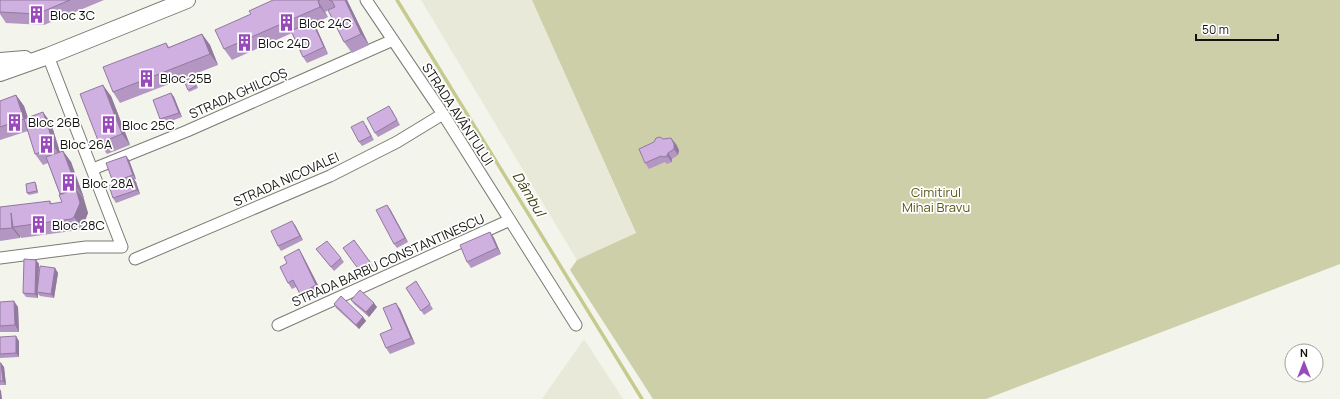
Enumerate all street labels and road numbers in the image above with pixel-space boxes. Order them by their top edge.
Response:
street label: STRADA AVÂNTULUI [418,59,498,169]
street label: STRADA GHILCOȘ [186,63,290,123]
street label: STRADA NICOVALEI [230,148,342,210]
street label: STRADA BARBU CONSTANTINESCU [289,209,487,311]

